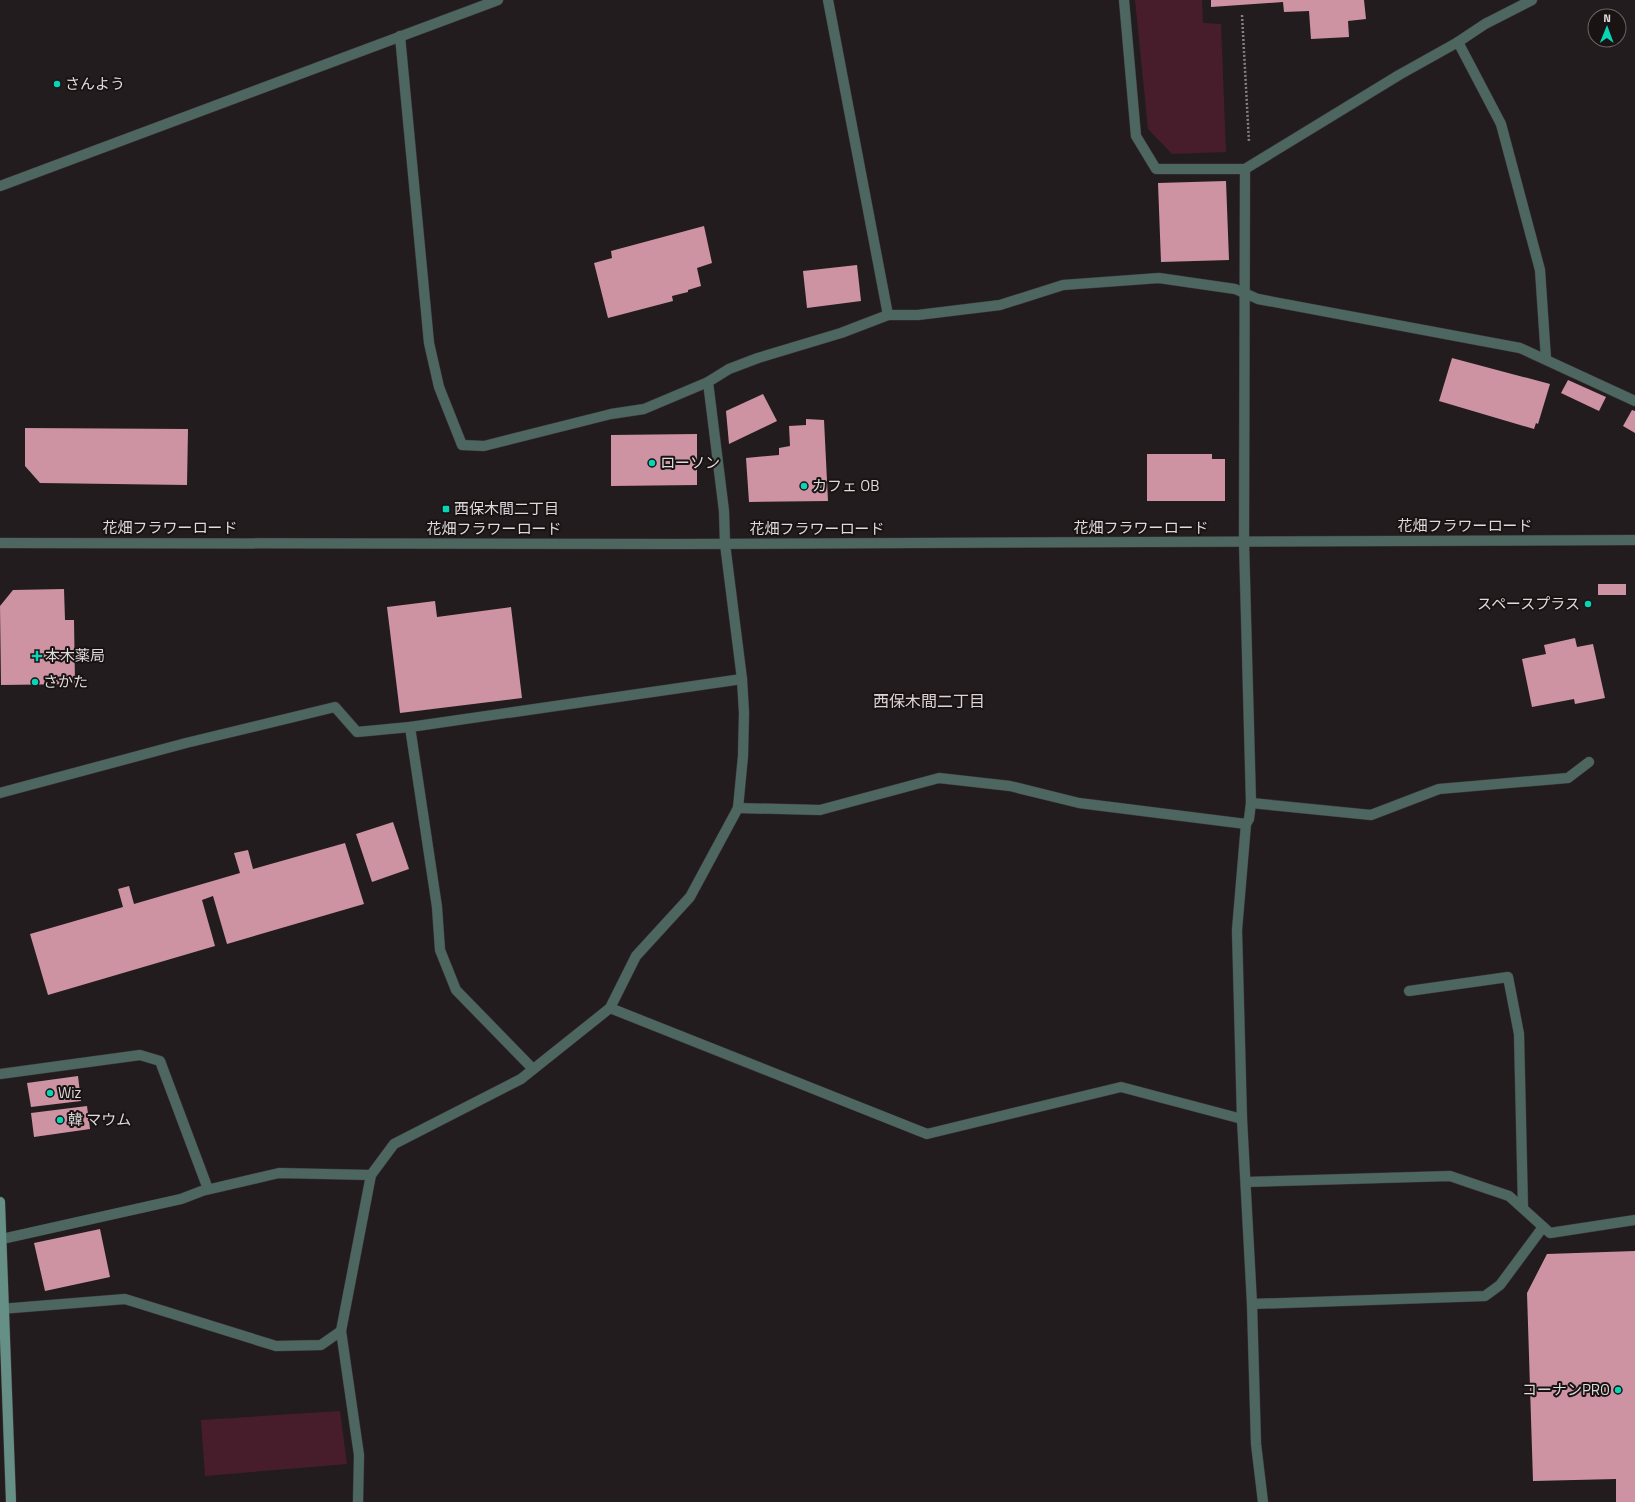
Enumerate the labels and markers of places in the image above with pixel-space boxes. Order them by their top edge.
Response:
place label: さんよう [65,72,125,95]
marker: さんよう [52,79,62,89]
place label: ローソン [660,451,720,474]
marker: ローソン [647,458,657,468]
place label: カフェ OB [812,474,879,497]
marker: カフェ OB [799,481,809,491]
place label: 西保木間二丁目 [454,497,559,520]
marker: 西保木間二丁目 [441,504,451,514]
place label: スペースプラス [1477,592,1580,615]
marker: スペースプラス [1583,599,1593,609]
place label: 本木薬局 [45,644,105,667]
marker: 本木薬局 [32,651,42,661]
place label: さかた [43,670,88,693]
marker: さかた [30,677,40,687]
place label: Wiz [58,1081,82,1104]
marker: Wiz [45,1088,55,1098]
place label: 韓 マウム [68,1108,131,1131]
marker: 韓 マウム [55,1115,65,1125]
place label: コーナンPRO [1522,1378,1610,1401]
marker: コーナンPRO [1613,1385,1623,1395]

